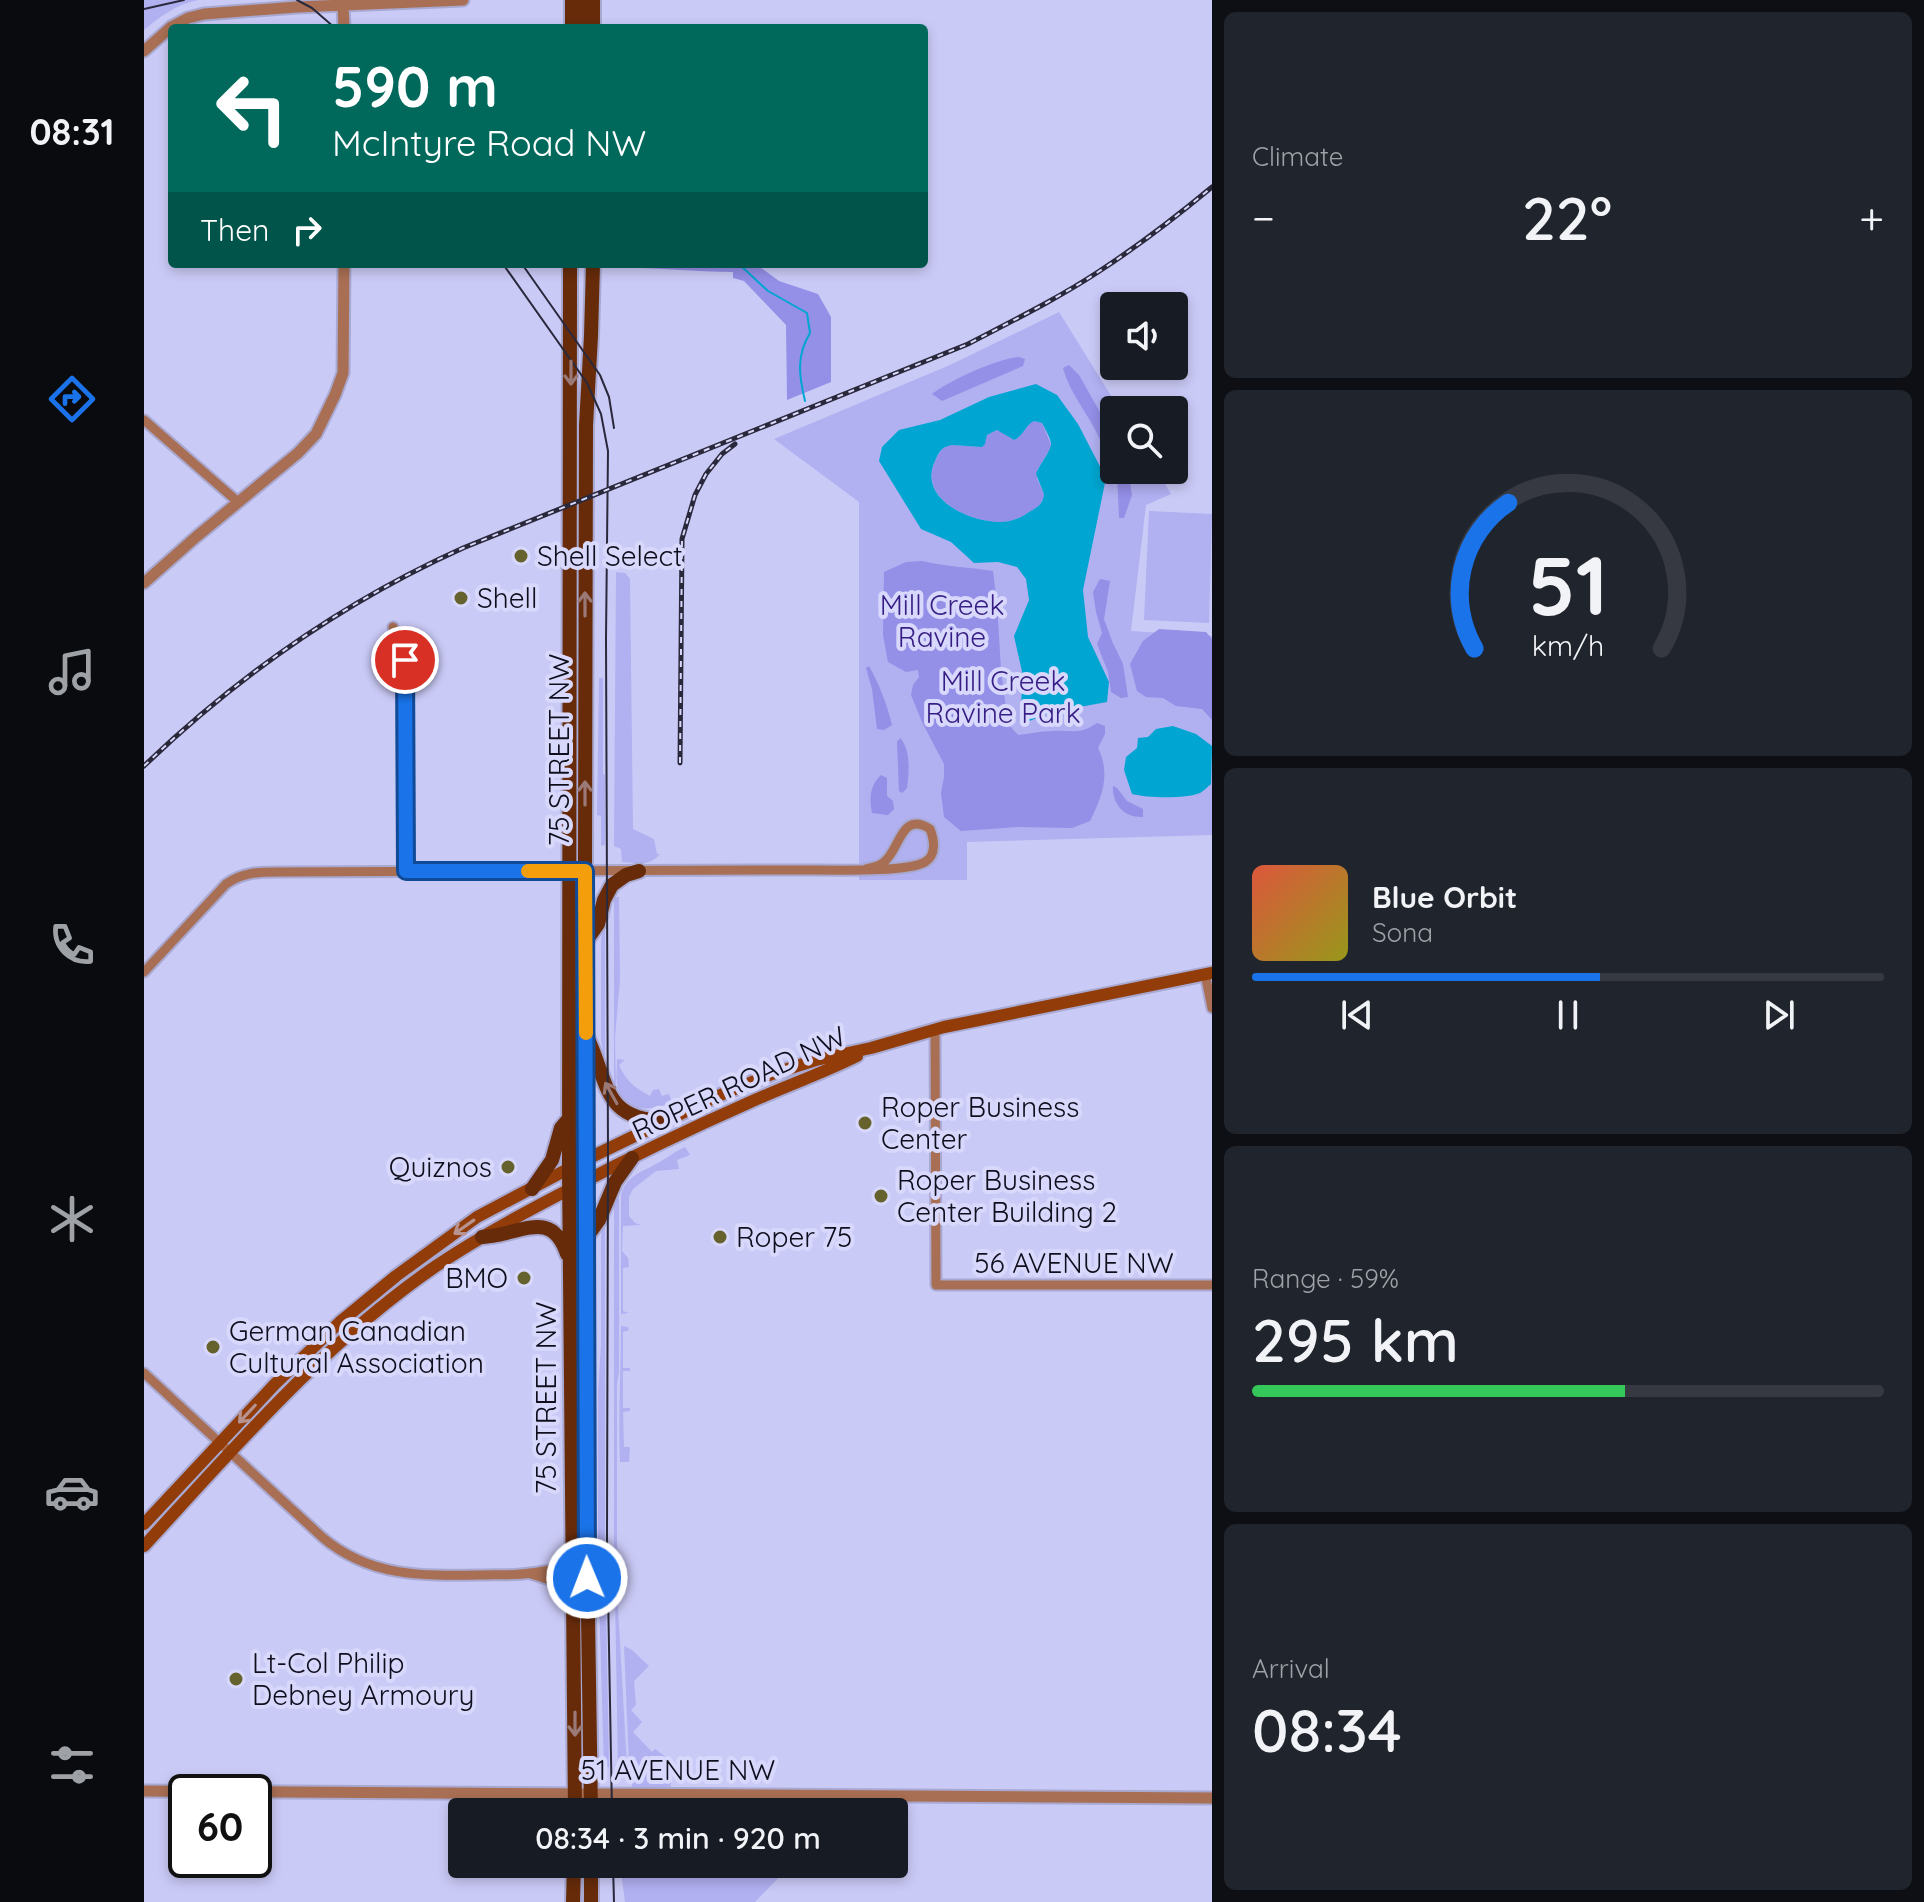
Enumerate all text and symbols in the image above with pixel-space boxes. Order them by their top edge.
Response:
text: 590 m [332,51,498,121]
icon: left [200,56,304,160]
text: 08:31 [30,109,115,154]
text: McIntyre Road NW [332,120,646,165]
text: Climate [1252,140,1343,173]
text: 22° [1522,180,1612,255]
text: − [1252,190,1275,245]
text: + [1859,190,1884,245]
icon: right [285,208,329,252]
text: Then [200,211,269,249]
map controls [1100,292,1188,484]
button: sound [1100,292,1188,380]
one-way arrow [563,359,579,386]
icon: directions [44,371,100,427]
button: search [1100,396,1188,484]
text: 51 [1528,532,1608,636]
place label: Shell Select [537,538,683,573]
marker: Shell Select [512,547,530,565]
place label: Shell [477,580,537,615]
park label: Mill Creek Ravine [880,587,1004,654]
marker: Shell [452,589,470,607]
one-way arrow [577,591,593,618]
pin [371,626,439,694]
text: km/h [1532,627,1604,663]
icon: arrive [383,638,427,682]
icon: music [44,644,100,700]
street label: 75 STREET NW [541,654,576,846]
park label: Mill Creek Ravine Park [925,663,1081,730]
one-way arrow [577,780,593,807]
text: Blue Orbit [1372,878,1517,916]
text: Sona [1372,916,1433,949]
icon: phone [44,917,100,973]
icon: previous [1335,993,1379,1037]
icon: pause [1546,993,1590,1037]
icon: next [1757,993,1801,1037]
street label: ROPER ROAD NW [626,1018,851,1147]
one-way arrow [603,1082,619,1105]
place label: Roper Business Center [881,1089,1079,1156]
marker: Roper Business Center [856,1114,874,1132]
place label: Quiznos [389,1149,492,1184]
marker: Quiznos [499,1158,517,1176]
place label: Roper Business Center Building 2 [897,1162,1117,1229]
marker: Roper Business Center Building 2 [872,1187,890,1205]
icon: climate [44,1191,100,1247]
one-way arrow [453,1219,476,1235]
place label: Roper 75 [736,1219,852,1254]
marker: Roper 75 [711,1228,729,1246]
street label: 56 AVENUE NW [974,1245,1174,1280]
place label: BMO [445,1260,508,1295]
text: Range · 59% [1252,1262,1399,1295]
marker: BMO [515,1269,533,1287]
street label: 75 STREET NW [528,1302,563,1494]
text: 295 km [1252,1302,1459,1377]
place label: German Canadian Cultural Association [229,1313,484,1380]
marker: German Canadian Cultural Association [204,1338,222,1356]
one-way arrow [238,1404,256,1424]
icon: car [44,1464,100,1520]
position arrow [545,1536,629,1620]
place label: Lt-Col Philip Debney Armoury [252,1645,475,1712]
text: Arrival [1252,1652,1330,1685]
marker: Lt-Col Philip Debney Armoury [227,1670,245,1688]
text: 08:34 [1252,1692,1402,1767]
one-way arrow [567,1710,583,1737]
icon: filters [44,1737,100,1793]
street label: 51 AVENUE NW [581,1752,775,1787]
speed limit sign: 60 [168,1774,272,1878]
text: 08:34 · 3 min · 920 m [535,1819,821,1857]

